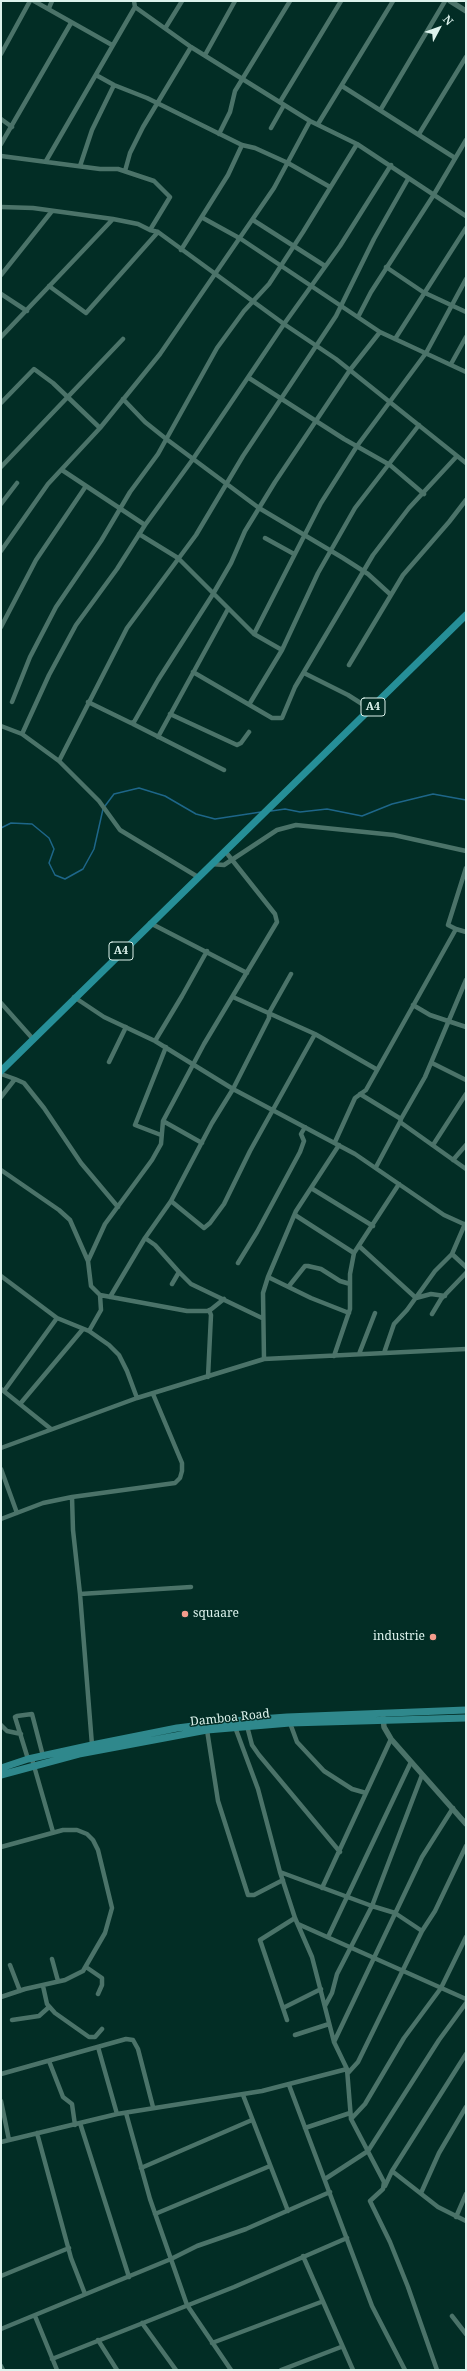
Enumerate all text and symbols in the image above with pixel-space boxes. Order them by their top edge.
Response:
north arrow [419,8,459,48]
text: N [440,12,457,28]
road number: A4 [361,698,385,716]
road number: A4 [109,942,133,960]
place label: squaare [193,1607,239,1621]
marker: squaare [180,1609,190,1619]
place label: industrie [373,1630,425,1644]
marker: industrie [428,1632,438,1642]
street label: Damboa Road [190,1707,270,1729]

